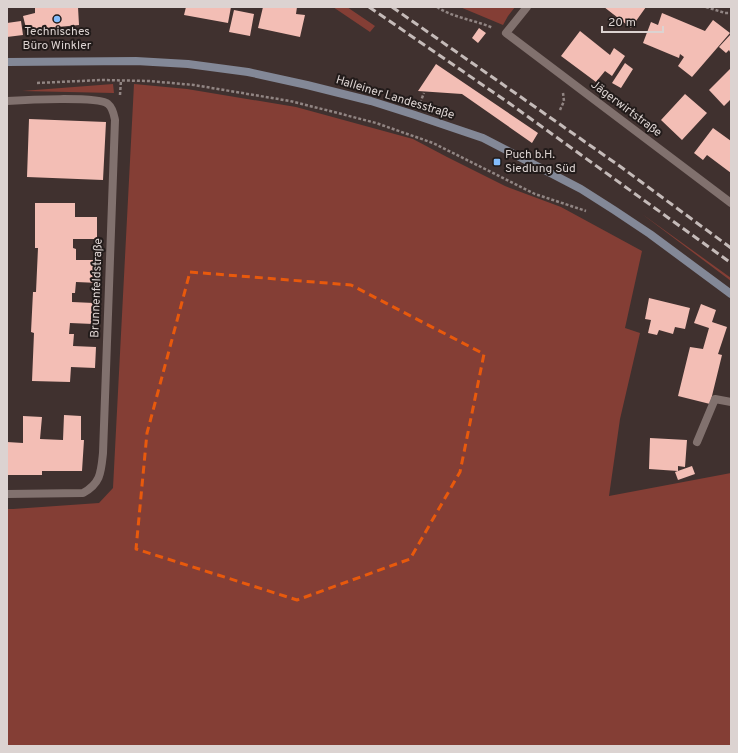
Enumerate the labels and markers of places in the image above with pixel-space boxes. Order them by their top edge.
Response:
marker: Technisches Büro Winkler [52,14,62,24]
place label: Technisches Büro Winkler [23,24,92,54]
place label: Puch b.H. Siedlung Süd [505,147,576,177]
marker: Puch b.H. Siedlung Süd [492,157,502,167]

